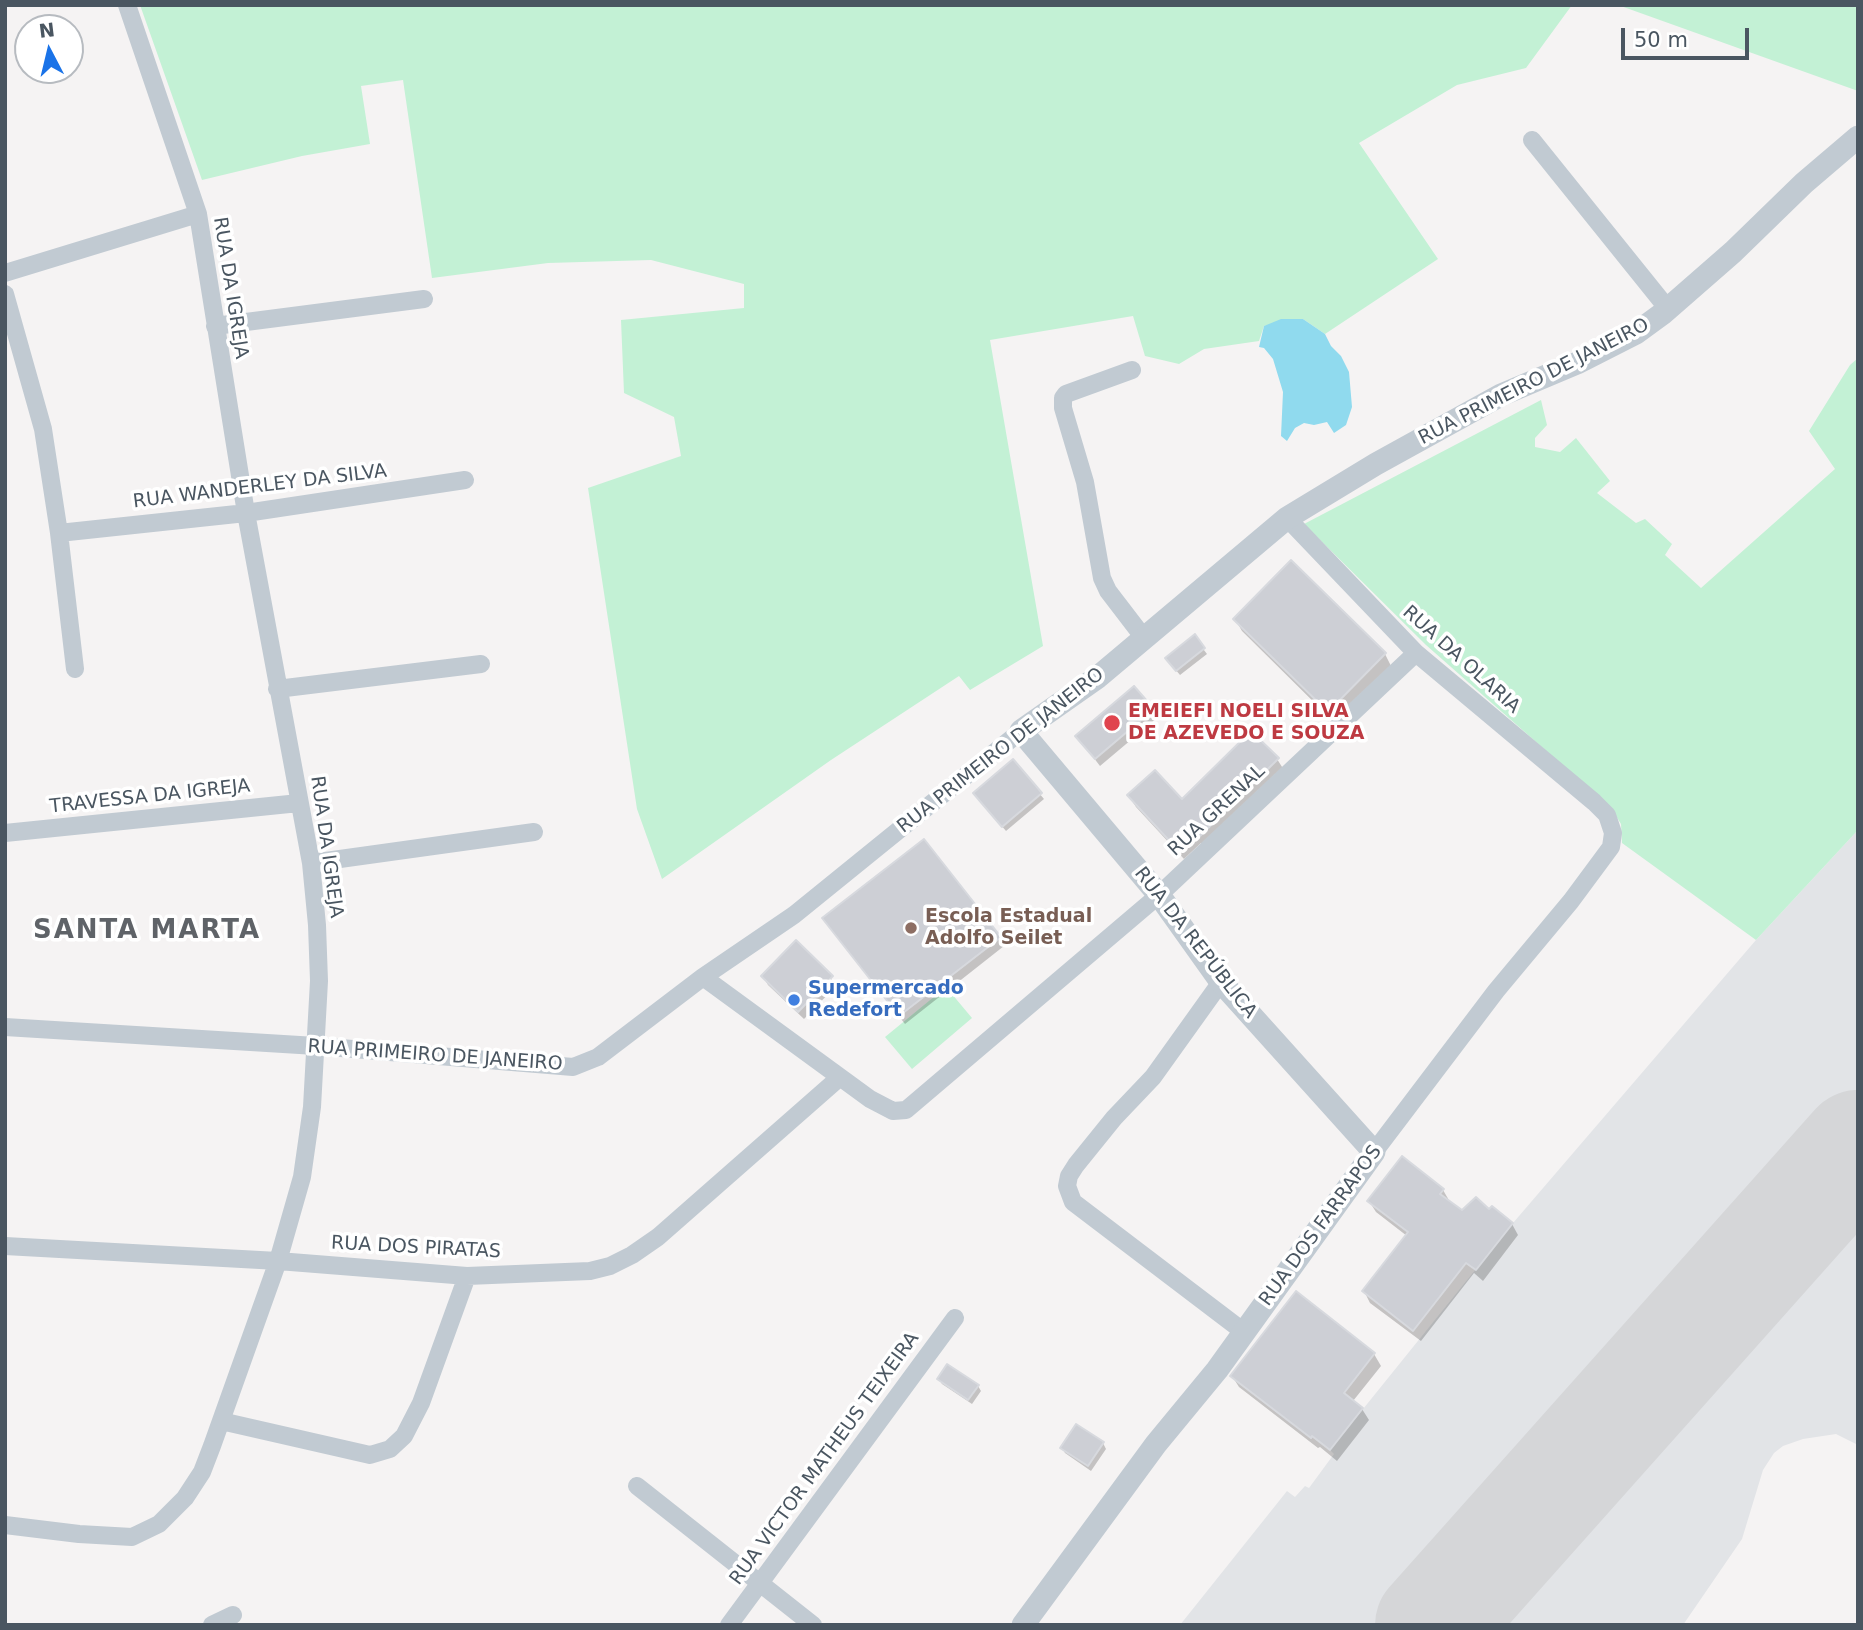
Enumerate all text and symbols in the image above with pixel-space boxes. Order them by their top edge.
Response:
north arrow [14,14,84,84]
scale bar [1625,14,1753,58]
text: N [37,18,56,42]
text: 50 m [1634,28,1688,52]
street label: RUA DA IGREJA [208,215,252,361]
street label: RUA PRIMEIRO DE JANEIRO [1415,314,1653,450]
street label: RUA WANDERLEY DA SILVA [132,460,388,514]
street label: RUA DA OLARIA [1398,601,1524,719]
street label: RUA PRIMEIRO DE JANEIRO [893,663,1109,839]
place label: EMEIEFI NOELI SILVA DE AZEVEDO E SOUZA [1128,701,1364,745]
marker: EMEIEFI NOELI SILVA DE AZEVEDO E SOUZA [1102,713,1122,733]
street label: RUA GRENAL [1164,760,1270,862]
street label: RUA DA IGREJA [305,774,347,920]
street label: TRAVESSA DA IGREJA [49,775,251,819]
street label: RUA DA REPÚBLICA [1129,863,1261,1023]
place label: Escola Estadual Adolfo Seilet [925,906,1092,950]
district label: SANTA MARTA [34,915,260,947]
marker: Escola Estadual Adolfo Seilet [903,920,919,936]
place label: Supermercado Redefort [808,978,964,1022]
marker: Supermercado Redefort [786,992,802,1008]
street label: RUA PRIMEIRO DE JANEIRO [307,1036,563,1076]
street label: RUA DOS FARRAPOS [1255,1141,1387,1311]
street label: RUA DOS PIRATAS [331,1232,501,1264]
street label: RUA VICTOR MATHEUS TEIXEIRA [726,1328,924,1590]

